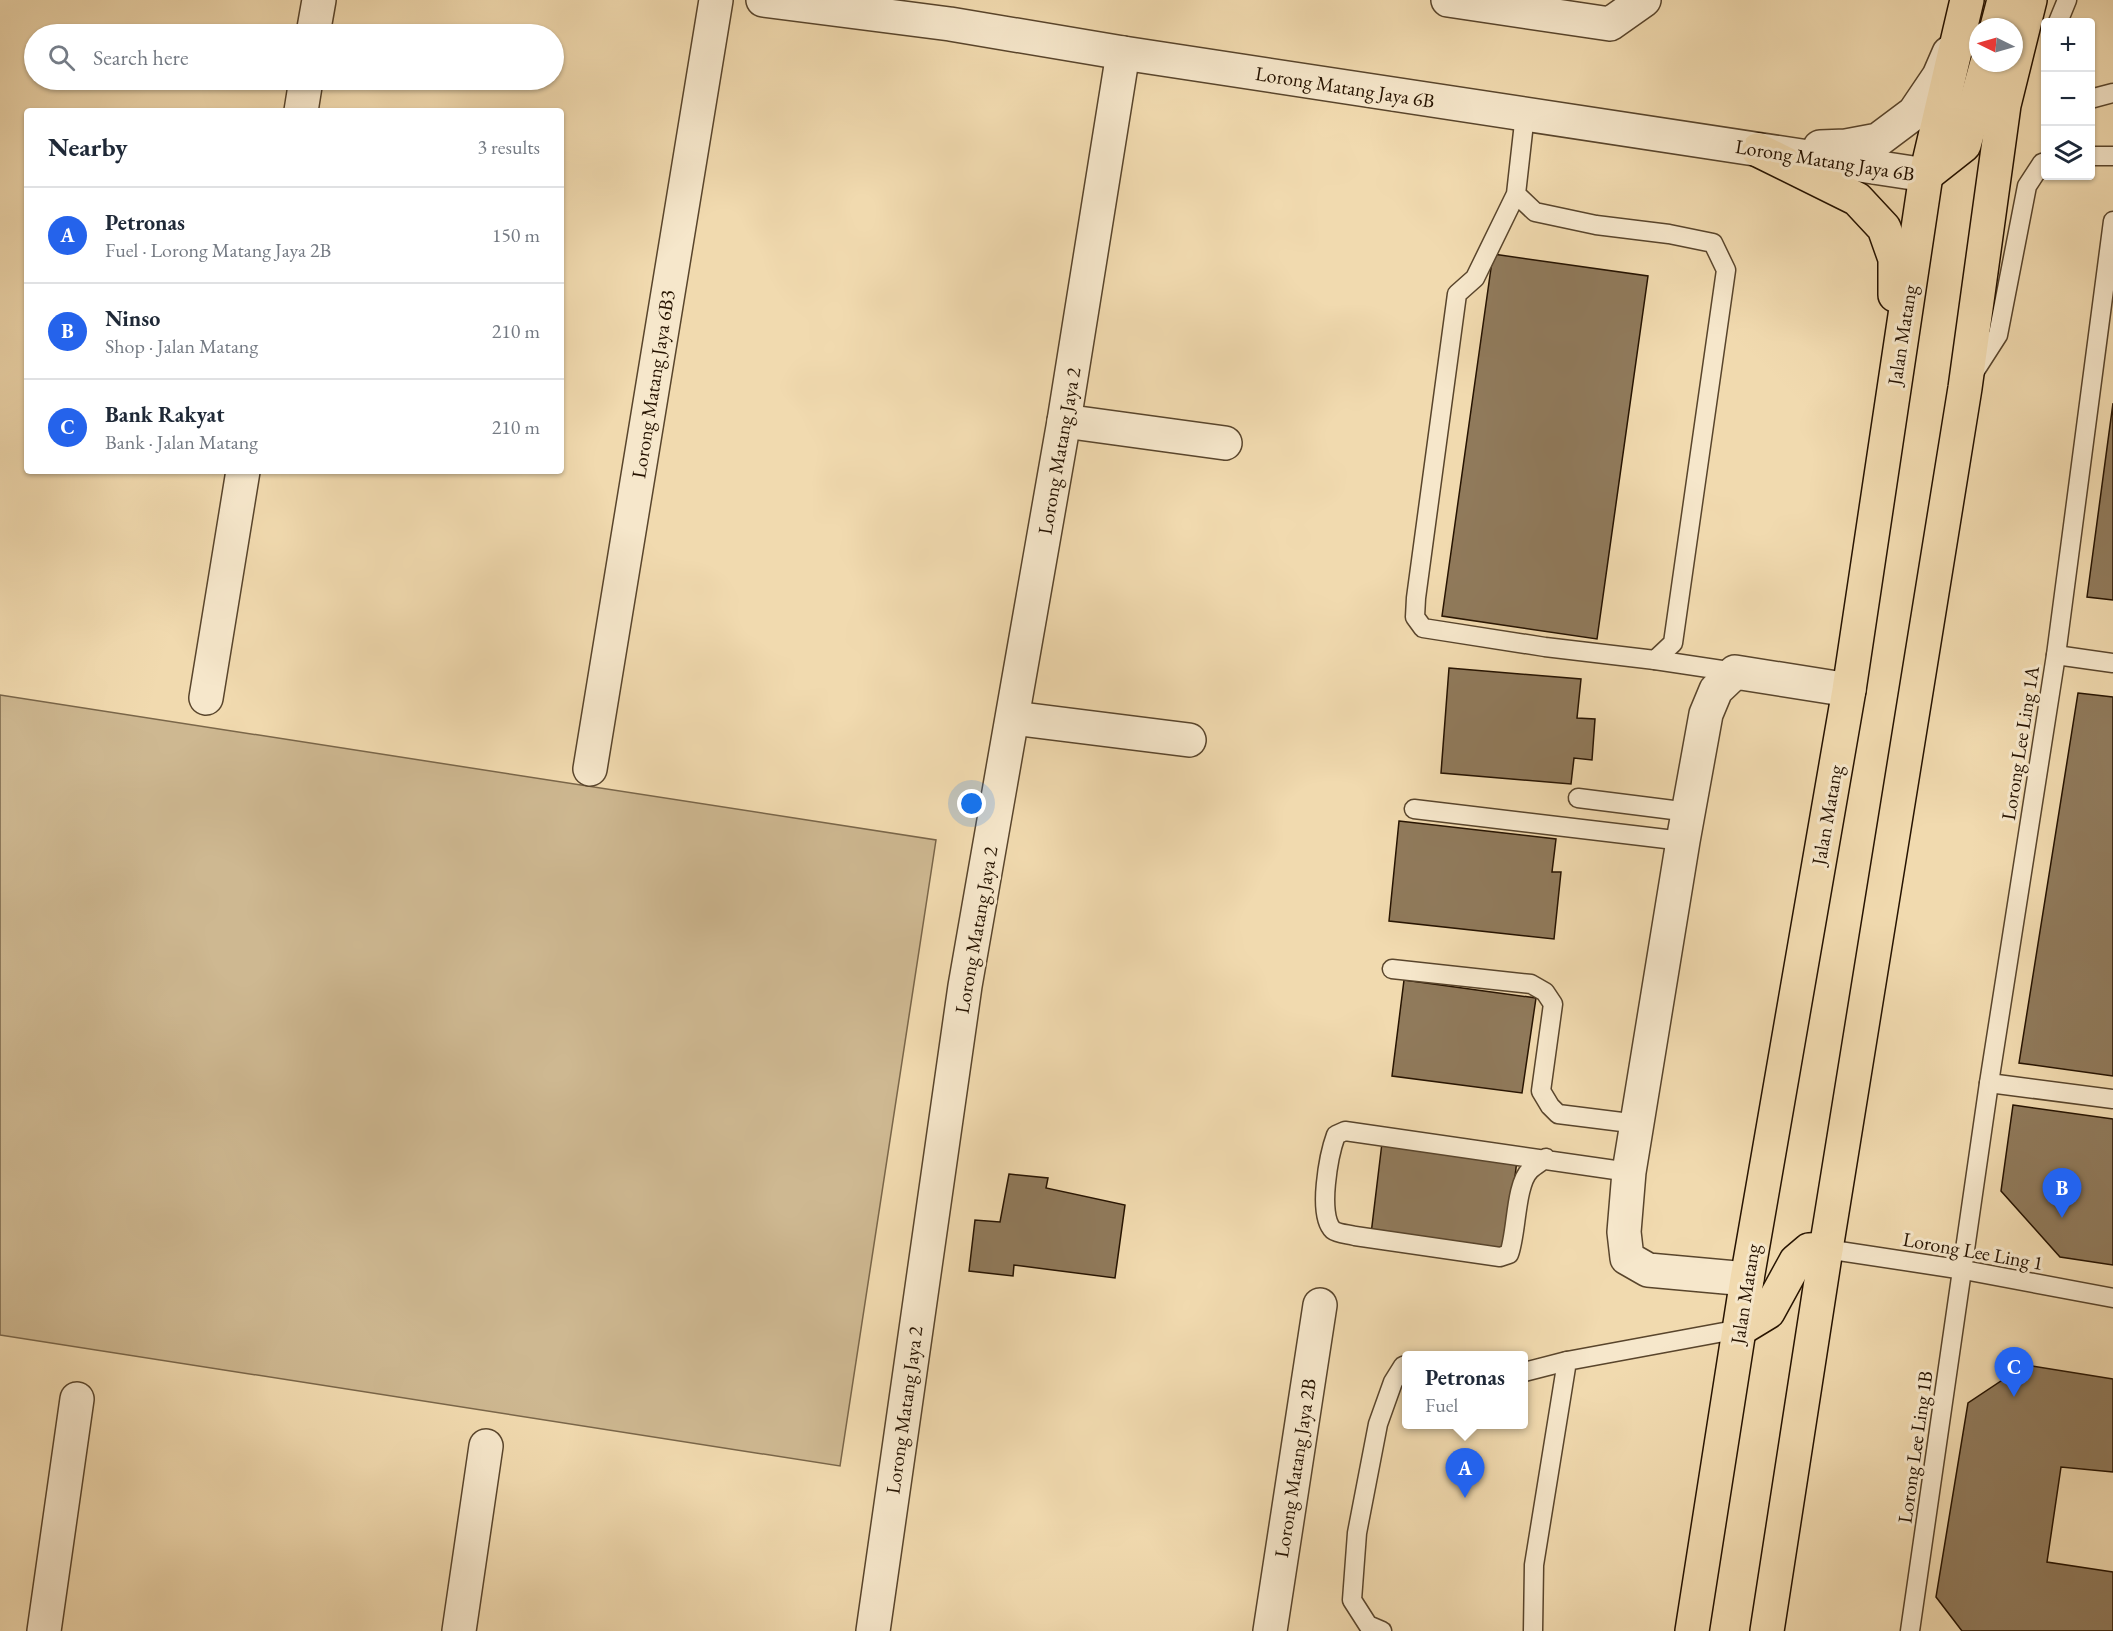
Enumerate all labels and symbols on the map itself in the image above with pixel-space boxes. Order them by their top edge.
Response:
north arrow [1969,18,2023,72]
street label: Lorong Matang Jaya 6B [1254,60,1436,114]
street label: Lorong Matang Jaya 6B [1734,133,1916,187]
street label: Jalan Matang [1881,283,1923,389]
street label: Lorong Matang Jaya 6B3 [625,288,681,480]
street label: Lorong Matang Jaya 2 [1032,365,1087,537]
street label: Lorong Lee Ling 1A [1995,664,2045,822]
street label: Jalan Matang [1805,763,1849,869]
your location [957,789,986,818]
street label: Lorong Matang Jaya 2 [949,844,1004,1016]
pin: B [2042,1168,2082,1218]
street label: Lorong Lee Ling 1 [1901,1226,2045,1276]
street label: Jalan Matang [1724,1242,1766,1348]
street label: Lorong Matang Jaya 2 [879,1324,929,1496]
pin: C [1994,1348,2034,1397]
street label: Lorong Lee Ling 1B [1891,1369,1939,1525]
street label: Lorong Matang Jaya 2B [1268,1377,1322,1559]
pin: A [1446,1448,1484,1498]

